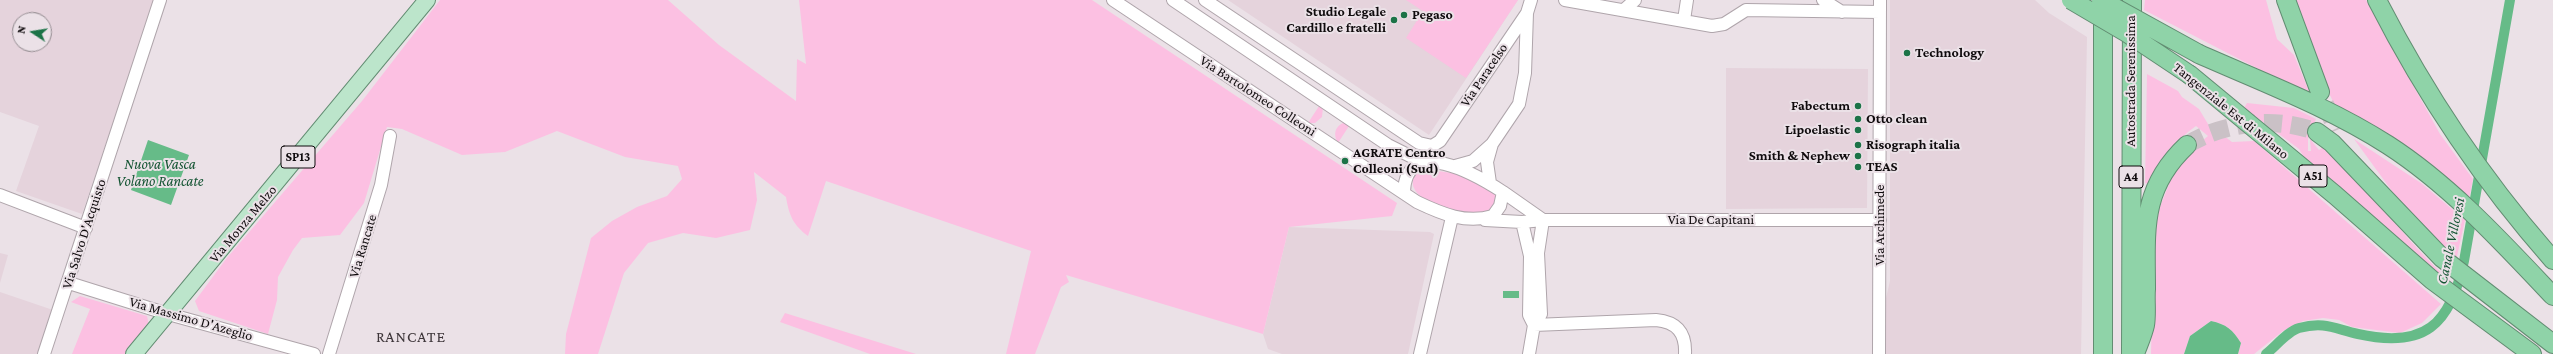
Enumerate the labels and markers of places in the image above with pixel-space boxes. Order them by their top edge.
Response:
place label: Studio Legale Cardillo e fratelli [1286,4,1386,36]
place label: Pegaso [1412,7,1453,23]
marker: Pegaso [1399,10,1409,20]
marker: Studio Legale Cardillo e fratelli [1389,15,1399,25]
place label: Technology [1915,45,1984,61]
marker: Technology [1902,48,1912,58]
place label: Fabectum [1791,98,1850,114]
marker: Fabectum [1853,101,1863,111]
place label: Otto clean [1866,111,1927,127]
marker: Otto clean [1853,114,1863,124]
place label: Lipoelastic [1785,122,1850,138]
marker: Lipoelastic [1853,125,1863,135]
place label: Risograph italia [1866,137,1960,153]
marker: Risograph italia [1853,140,1863,150]
place label: AGRATE Centro Colleoni (Sud) [1353,145,1445,178]
place label: Smith & Nephew [1749,148,1850,164]
marker: Smith & Nephew [1853,151,1863,161]
marker: AGRATE Centro Colleoni (Sud) [1340,156,1350,166]
place label: TEAS [1866,159,1898,175]
marker: TEAS [1853,162,1863,172]

